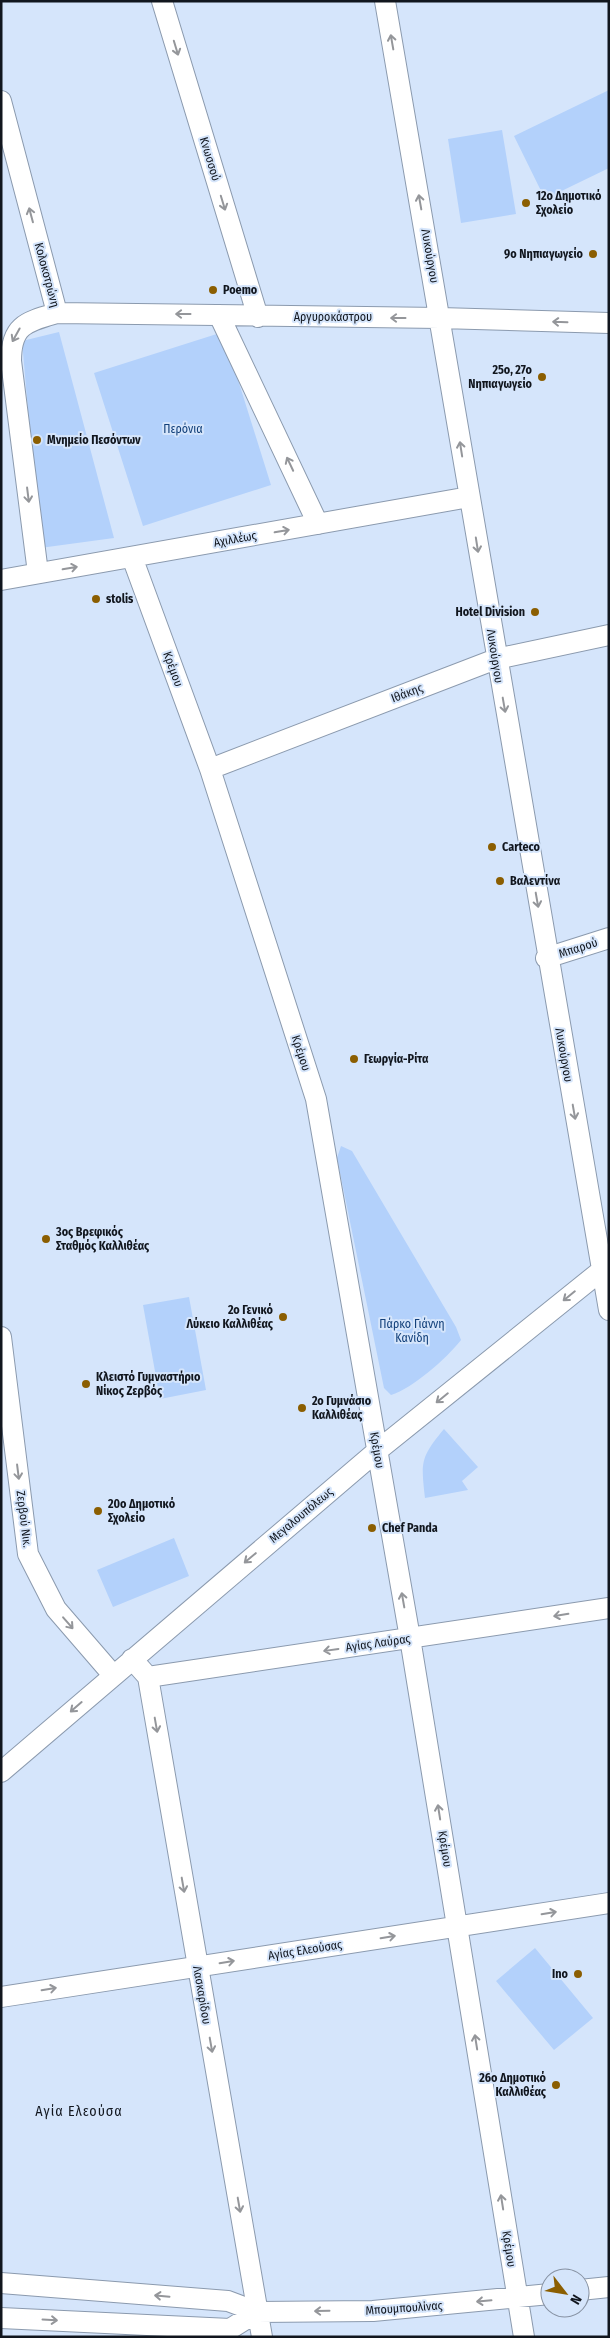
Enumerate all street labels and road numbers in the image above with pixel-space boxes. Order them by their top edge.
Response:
street label: Κνωσσού [197,135,223,183]
street label: Λυκούργου [418,228,442,284]
street label: Κολοκοτρώνη [32,241,62,309]
street label: Αργυροκάστρου [294,310,372,324]
street label: Αχιλλέως [213,528,257,550]
street label: Λυκούργου [484,628,506,684]
street label: Κρέμου [160,649,186,689]
street label: Ιθάκης [389,681,425,705]
street label: Μπαρού [557,935,599,961]
street label: Λυκούργου [552,1027,576,1083]
street label: Κρέμου [289,1033,313,1073]
street label: Κρέμου [367,1431,387,1469]
street label: Μεγαλουπόλεως [266,1484,336,1546]
street label: Ζερβού Νικ. [14,1490,35,1549]
street label: Αγίας Λαύρας [345,1632,411,1654]
street label: Κρέμου [435,1830,455,1868]
street label: Αγίας Ελεούσας [267,1937,343,1963]
street label: Λασκαρίδου [190,1965,214,2025]
street label: Κρέμου [499,2230,519,2268]
street label: Μπουμπουλίνας [365,2298,443,2318]

